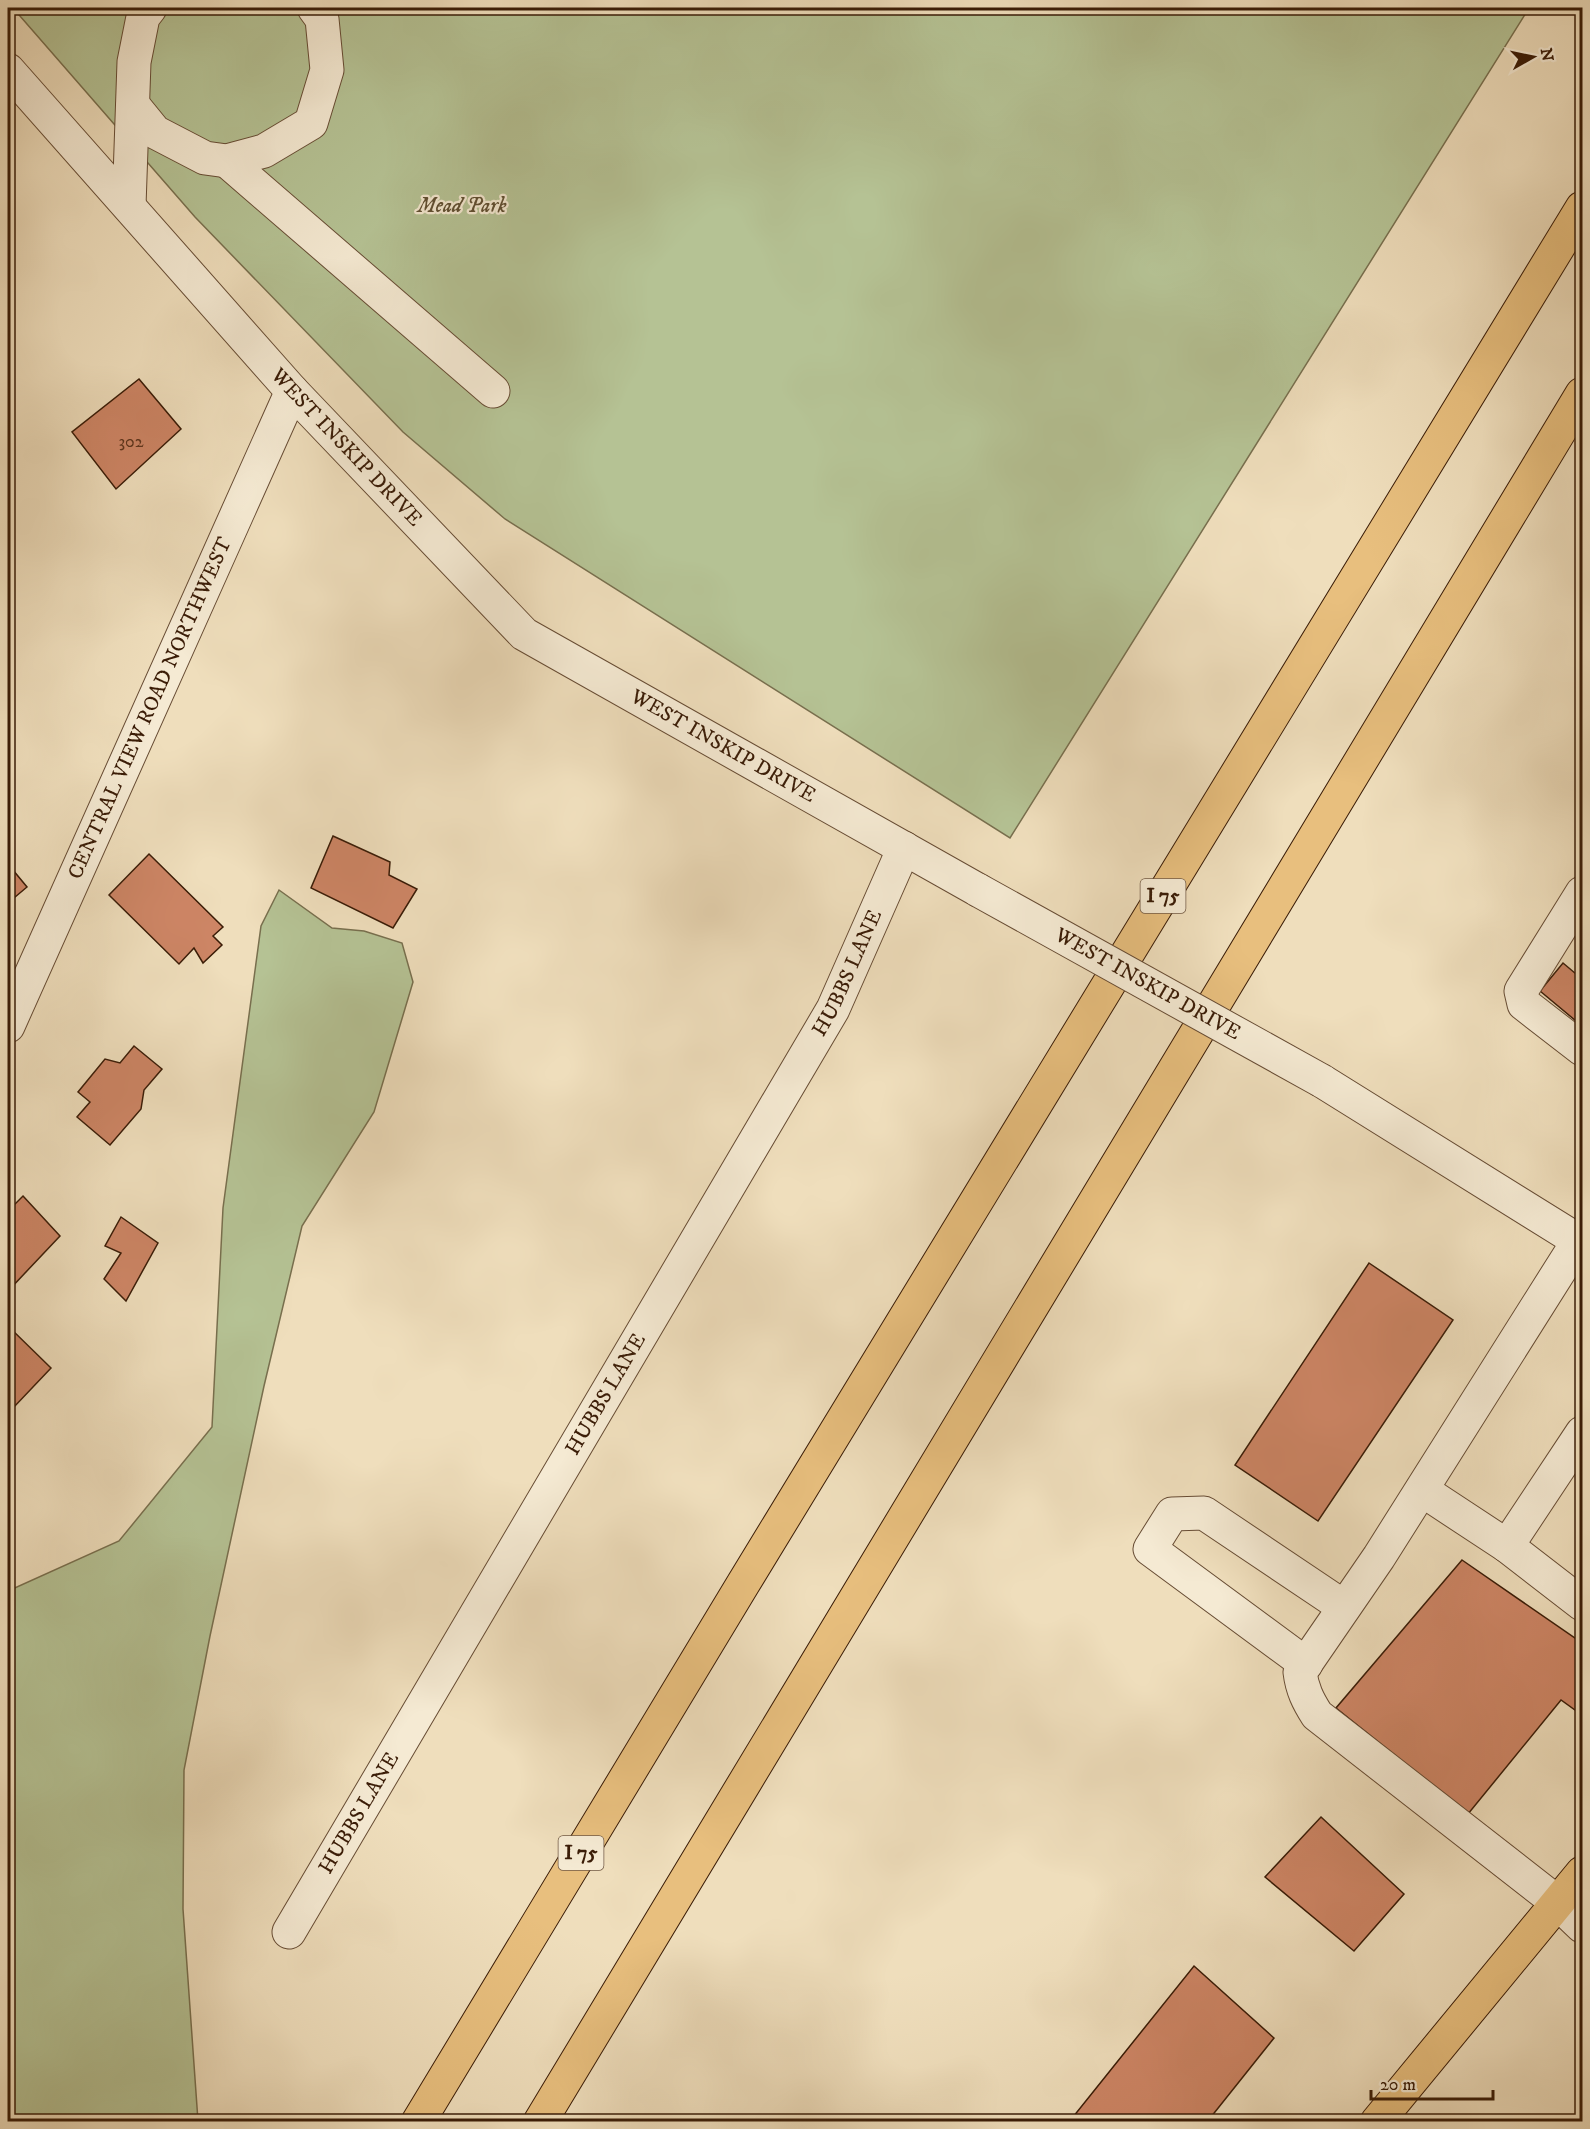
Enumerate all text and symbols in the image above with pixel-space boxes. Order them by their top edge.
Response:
north arrow [1503,27,1563,87]
text: N [1536,47,1558,63]
park label: Mead Park [415,193,507,219]
street label: WEST INSKIP DRIVE [264,362,428,532]
house number: 302 [118,431,144,453]
street label: CENTRAL VIEW ROAD NORTHWEST [62,533,238,883]
street label: WEST INSKIP DRIVE [625,683,820,809]
road number: I 75 [1140,879,1186,913]
street label: HUBBS LANE [807,906,888,1041]
street label: WEST INSKIP DRIVE [1049,922,1245,1046]
street label: HUBBS LANE [560,1329,652,1460]
street label: HUBBS LANE [313,1747,405,1879]
road number: I 75 [558,1836,604,1870]
scale bar [1371,2063,1492,2101]
text: 20 m [1380,2074,1416,2096]

